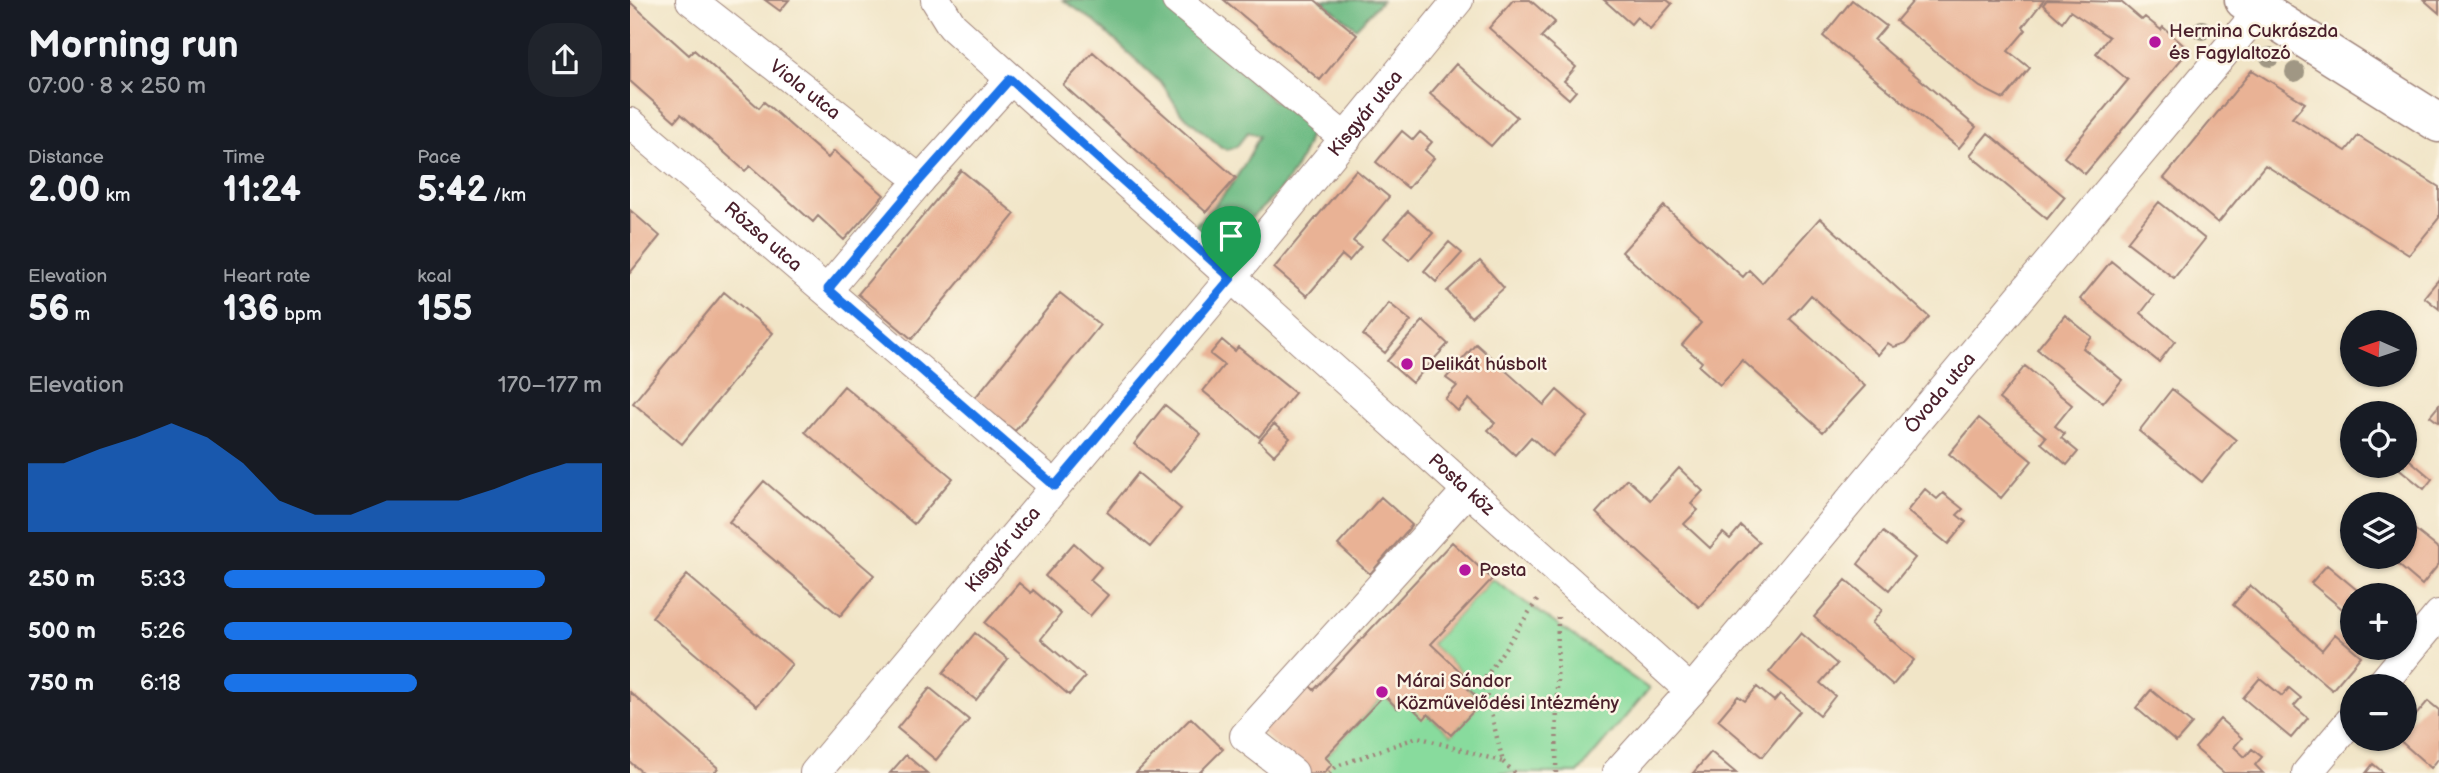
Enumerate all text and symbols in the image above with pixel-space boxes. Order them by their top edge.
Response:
place label: Hermina Cukrászda és Fagylaltozó [2169,20,2338,65]
text: Morning run [28,23,239,68]
button: share [528,23,602,97]
marker: Hermina Cukrászda és Fagylaltozó [2147,34,2163,50]
street label: Viola utca [765,55,845,125]
street label: Kisgyár utca [1323,66,1407,161]
text: 07:00 · 8 × 250 m [28,72,206,100]
text: Distance [28,146,104,169]
text: Time [223,146,265,169]
text: Pace [417,146,461,169]
text: 2.00 [28,169,100,212]
text: 11:24 [223,169,301,212]
text: 5:42 [417,169,488,212]
text: km [100,184,130,207]
text: /km [488,184,526,207]
street label: Rózsa utca [719,197,807,276]
pin [1201,206,1261,278]
icon: arrive [1212,217,1250,255]
text: Elevation [28,265,107,288]
text: Heart rate [223,265,310,288]
text: kcal [417,265,451,288]
text: 56 [28,288,69,331]
text: 136 [223,288,279,331]
text: 155 [417,288,472,331]
text: m [69,303,90,326]
text: bpm [279,303,322,326]
north arrow [2340,310,2417,387]
map controls [2340,310,2417,751]
street label: Óvoda utca [1899,348,1980,438]
place label: Delikát húsbolt [1421,353,1547,376]
marker: Delikát húsbolt [1399,356,1415,372]
text: Elevation [28,371,124,399]
text: 170–177 m [498,371,602,399]
button: locate [2340,401,2417,478]
street label: Posta köz [1424,449,1500,521]
button: layers [2340,492,2417,569]
street label: Kisgyár utca [960,502,1045,597]
place label: Posta [1479,559,1526,582]
marker: Posta [1457,562,1473,578]
text: 250 m [28,565,95,593]
text: 5:33 [140,565,186,593]
button: + [2340,583,2417,660]
text: 500 m [28,617,96,645]
text: 5:26 [140,617,185,645]
text: 750 m [28,669,94,697]
text: 6:18 [140,669,181,697]
place label: Márai Sándor Közművelődési Intézmény [1396,670,1620,715]
button: − [2340,674,2417,751]
marker: Márai Sándor Közművelődési Intézmény [1374,684,1390,700]

